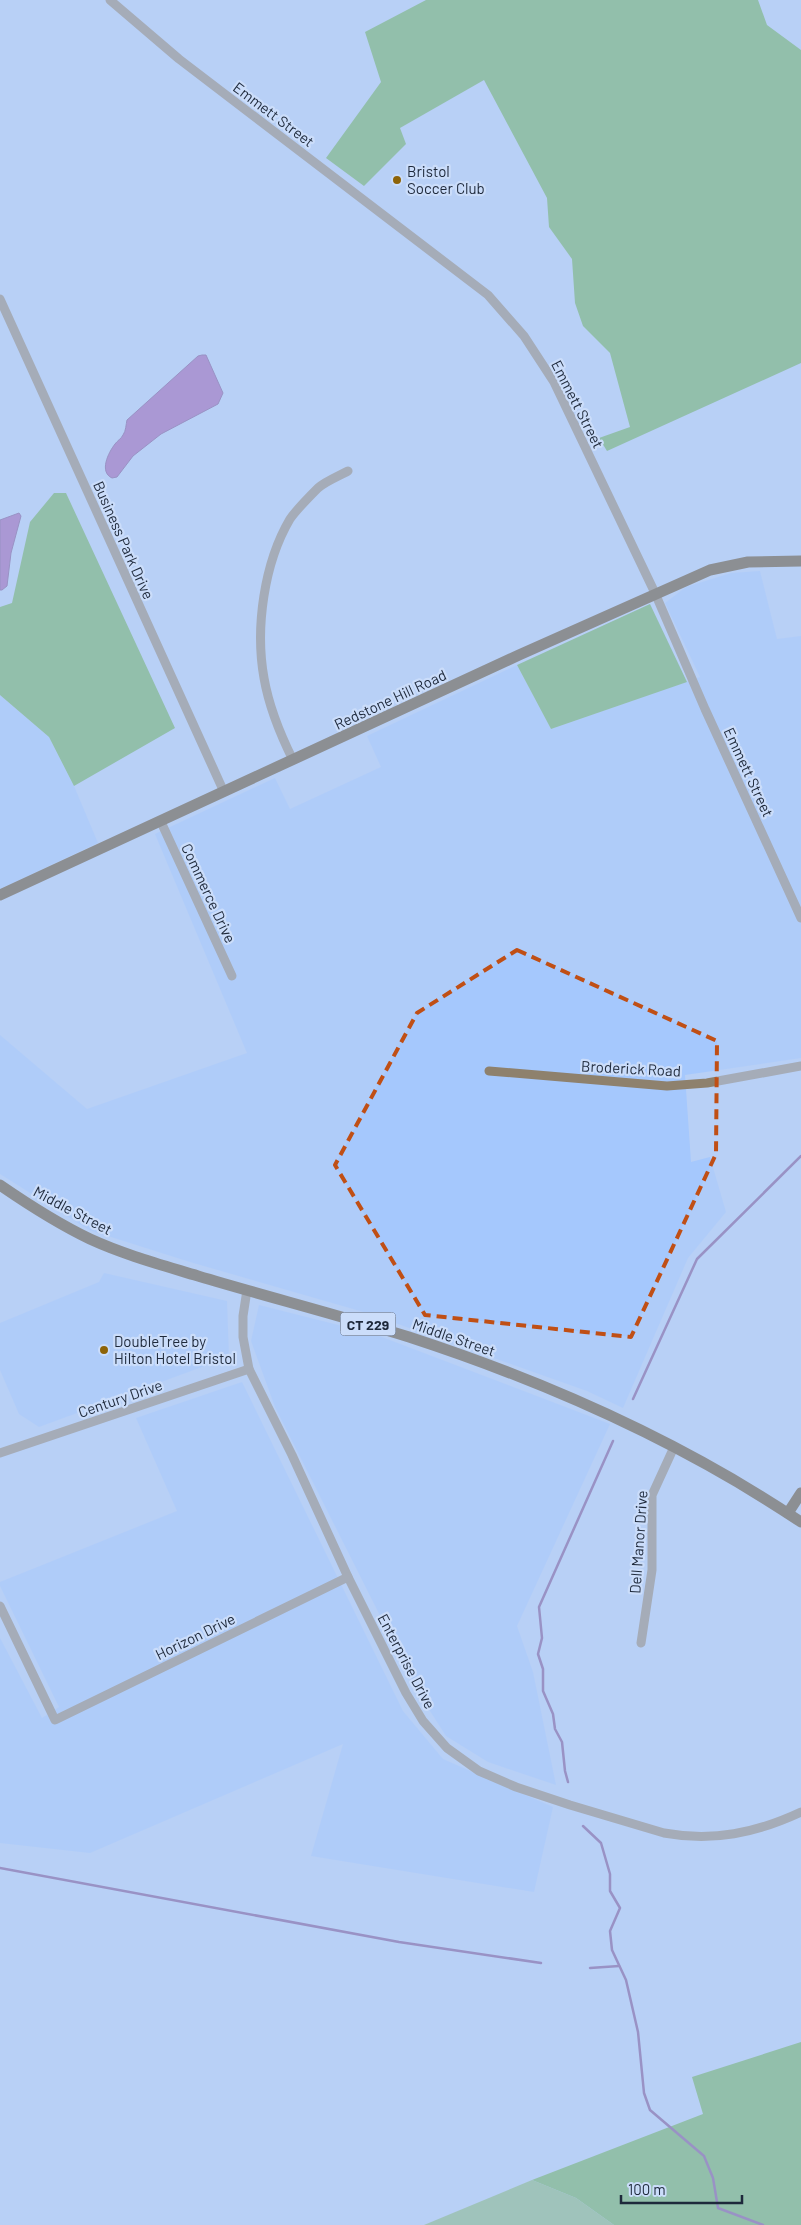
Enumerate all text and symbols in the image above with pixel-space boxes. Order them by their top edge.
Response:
street label: Emmett Street [230,78,318,150]
place label: Bristol Soccer Club [407,162,485,197]
marker: Bristol Soccer Club [391,174,403,186]
street label: Emmett Street [548,357,608,451]
street label: Business Park Drive [90,478,158,602]
street label: Redstone Hill Road [331,665,449,733]
street label: Emmett Street [720,724,778,820]
street label: Commerce Drive [178,840,240,946]
street label: Broderick Road [581,1056,681,1080]
street label: Middle Street [31,1182,115,1238]
road number: CT 229 [340,1312,396,1336]
street label: Middle Street [410,1314,498,1360]
place label: DoubleTree by Hilton Hotel Bristol [114,1332,236,1367]
marker: DoubleTree by Hilton Hotel Bristol [98,1344,110,1356]
street label: Century Drive [76,1375,164,1421]
street label: Dell Manor Drive [625,1490,651,1594]
street label: Horizon Drive [152,1609,238,1663]
street label: Enterprise Drive [374,1610,440,1712]
scale bar [621,2172,742,2204]
text: 100 m [628,2180,666,2198]

